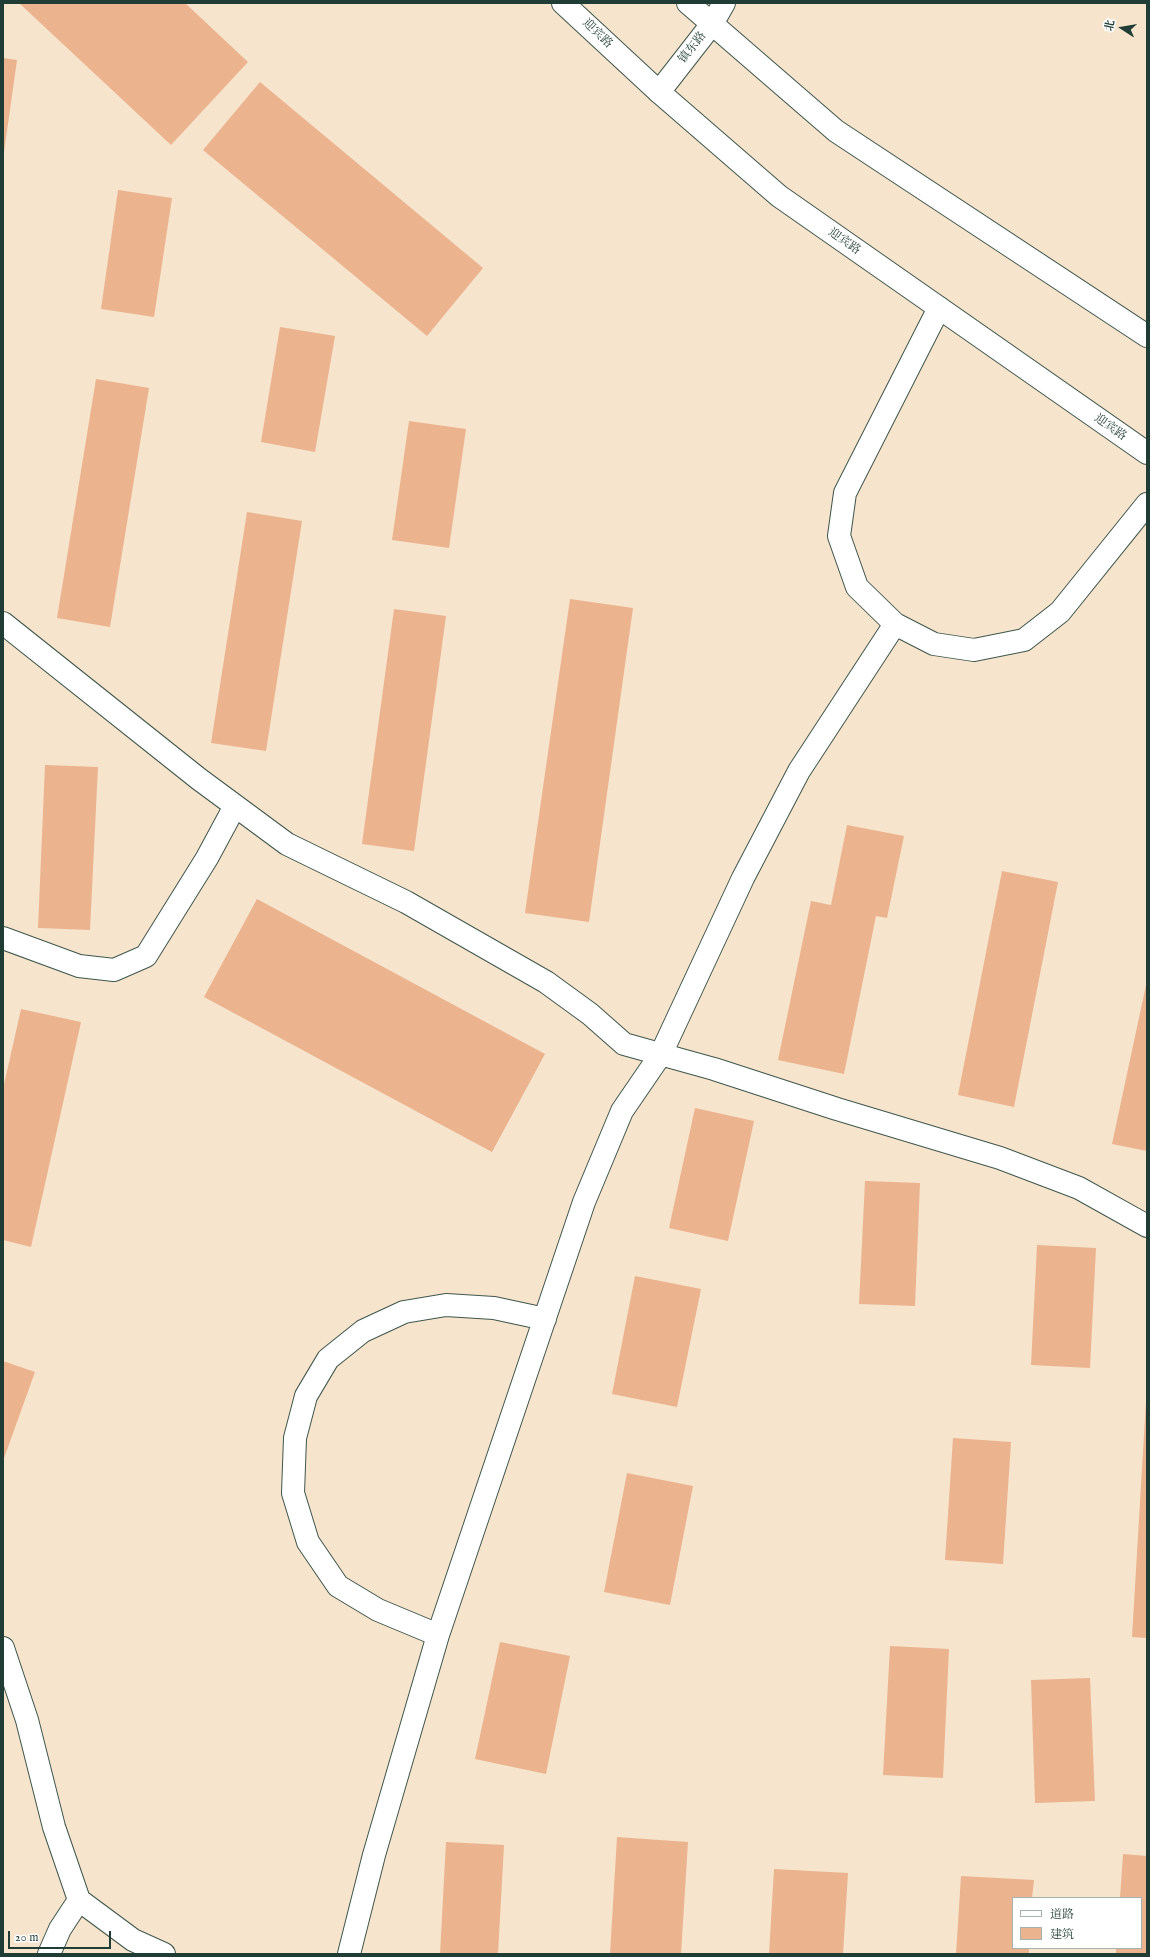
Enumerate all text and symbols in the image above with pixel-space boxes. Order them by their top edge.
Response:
north arrow [1102,8,1142,48]
street label: 迎宾路 [579,16,615,52]
text: 北 [1102,19,1118,32]
street label: 镇东路 [676,29,710,67]
street label: 迎宾路 [825,226,863,258]
street label: 迎宾路 [1091,412,1129,444]
legend [1012,1897,1142,1949]
text: 道路 [1050,1907,1074,1922]
scale bar [10,1923,113,1949]
text: 建筑 [1050,1927,1074,1942]
text: 20 m [15,1930,38,1945]

